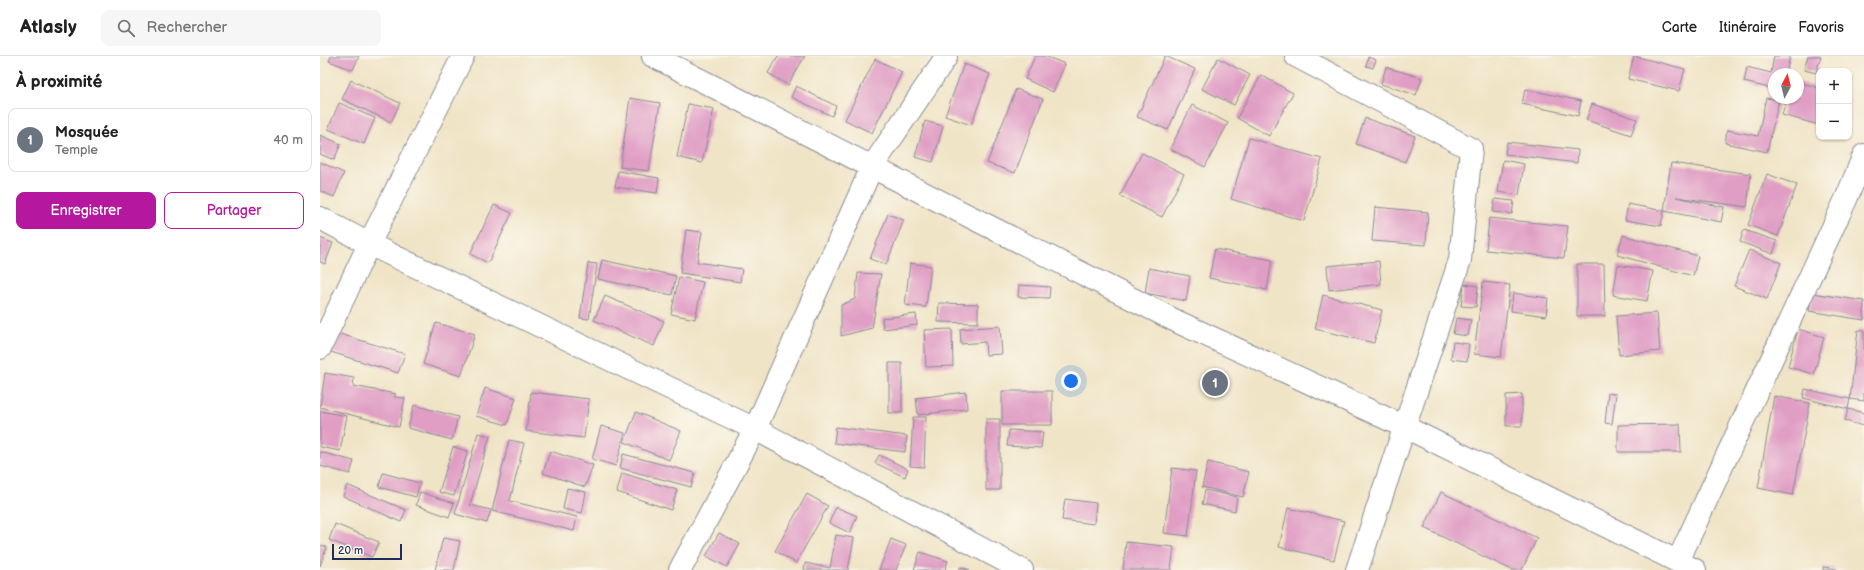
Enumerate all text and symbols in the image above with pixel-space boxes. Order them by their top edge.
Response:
search box [101,10,381,46]
text: Atlasly [20,16,77,39]
icon: search [115,17,137,39]
text: Rechercher [147,18,227,37]
text: Carte [1662,19,1697,36]
text: Itinéraire [1719,19,1776,36]
text: Favoris [1798,19,1844,36]
north arrow [1768,68,1804,104]
map controls [1816,68,1852,140]
button: + [1816,68,1852,104]
text: À proximité [16,72,102,92]
button: − [1816,104,1852,140]
text: Mosquée [55,123,118,142]
text: 1 [27,132,33,148]
text: 40 m [273,132,303,148]
text: Temple [55,142,98,158]
button: Enregistrer [16,192,156,229]
button: Partager [164,192,304,229]
pin: 1 [1202,368,1228,398]
your location [1061,371,1081,391]
scale bar [332,542,402,561]
text: 20 m [338,544,363,557]

